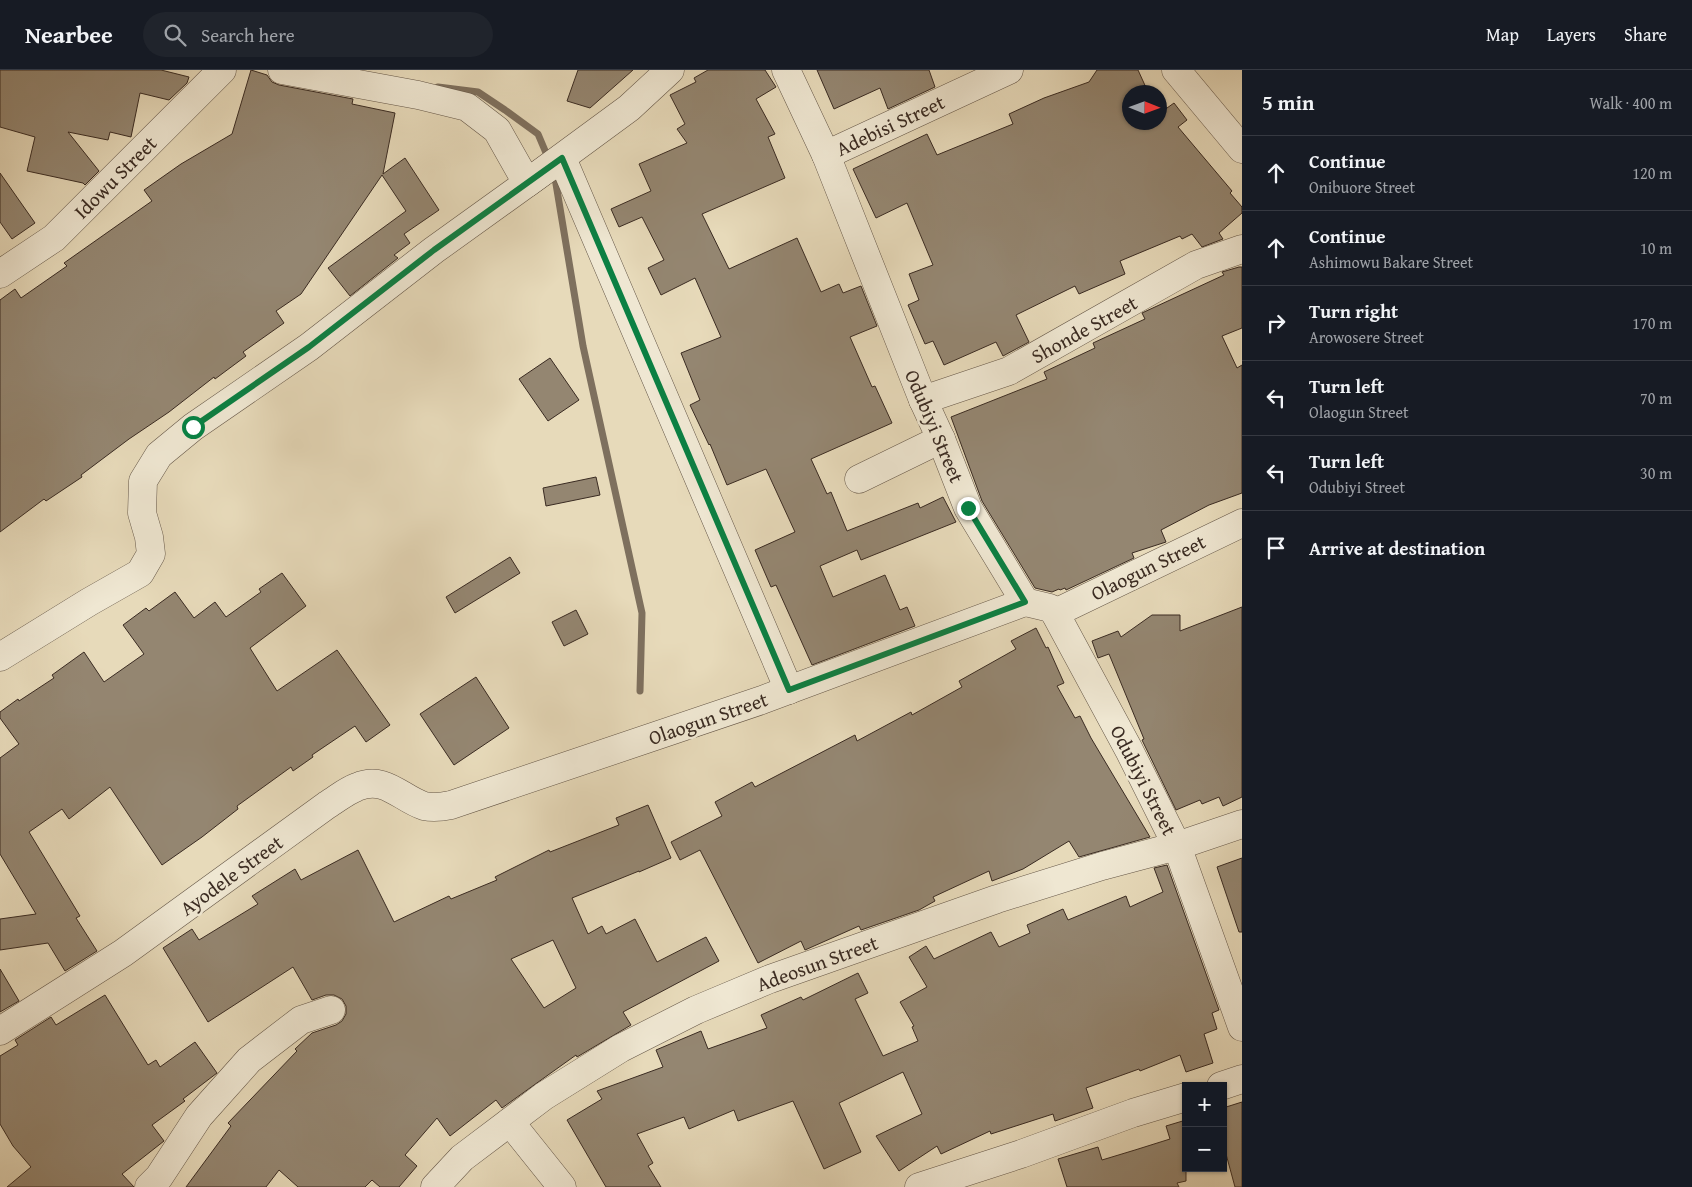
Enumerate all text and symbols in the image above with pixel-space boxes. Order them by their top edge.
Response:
search box [143,12,493,57]
text: Nearbee [25,17,113,52]
icon: search [161,21,189,49]
text: Search here [201,21,295,49]
text: Map [1486,21,1519,48]
text: Layers [1547,21,1596,48]
text: Share [1624,21,1667,48]
north arrow [1122,85,1167,130]
street label: Adebisi Street [831,87,949,163]
text: 5 min [1262,87,1314,118]
text: Walk · 400 m [1589,91,1672,115]
street label: Idowu Street [67,129,163,225]
text: Continue [1309,147,1386,175]
icon: ahead [1262,159,1290,187]
text: 120 m [1632,161,1672,185]
text: Onibuore Street [1309,175,1415,199]
text: Continue [1309,222,1386,250]
icon: ahead [1262,234,1290,262]
text: 10 m [1640,236,1672,260]
text: Ashimowu Bakare Street [1309,250,1473,274]
street label: Shonde Street [1026,288,1142,370]
text: Turn right [1309,297,1398,325]
icon: right [1262,309,1290,337]
text: 170 m [1632,311,1672,335]
text: Arowosere Street [1309,325,1424,349]
street label: Odubiyi Street [898,365,972,487]
text: Turn left [1309,372,1384,400]
icon: left [1262,384,1290,412]
text: 70 m [1640,386,1672,410]
text: Olaogun Street [1309,400,1409,424]
route start [182,416,205,439]
text: Turn left [1309,447,1384,475]
icon: left [1262,459,1290,487]
text: 30 m [1640,461,1672,485]
text: Odubiyi Street [1309,475,1405,499]
route end [957,497,980,520]
street label: Olaogun Street [1086,527,1210,607]
icon: arrive [1262,534,1290,562]
text: Arrive at destination [1309,534,1485,562]
street label: Olaogun Street [644,684,772,752]
street label: Odubiyi Street [1104,720,1184,840]
street label: Ayodele Street [174,828,288,922]
street label: Adeosun Street [752,928,882,998]
map controls [1182,1082,1227,1172]
button: + [1182,1082,1227,1127]
button: − [1182,1127,1227,1172]

